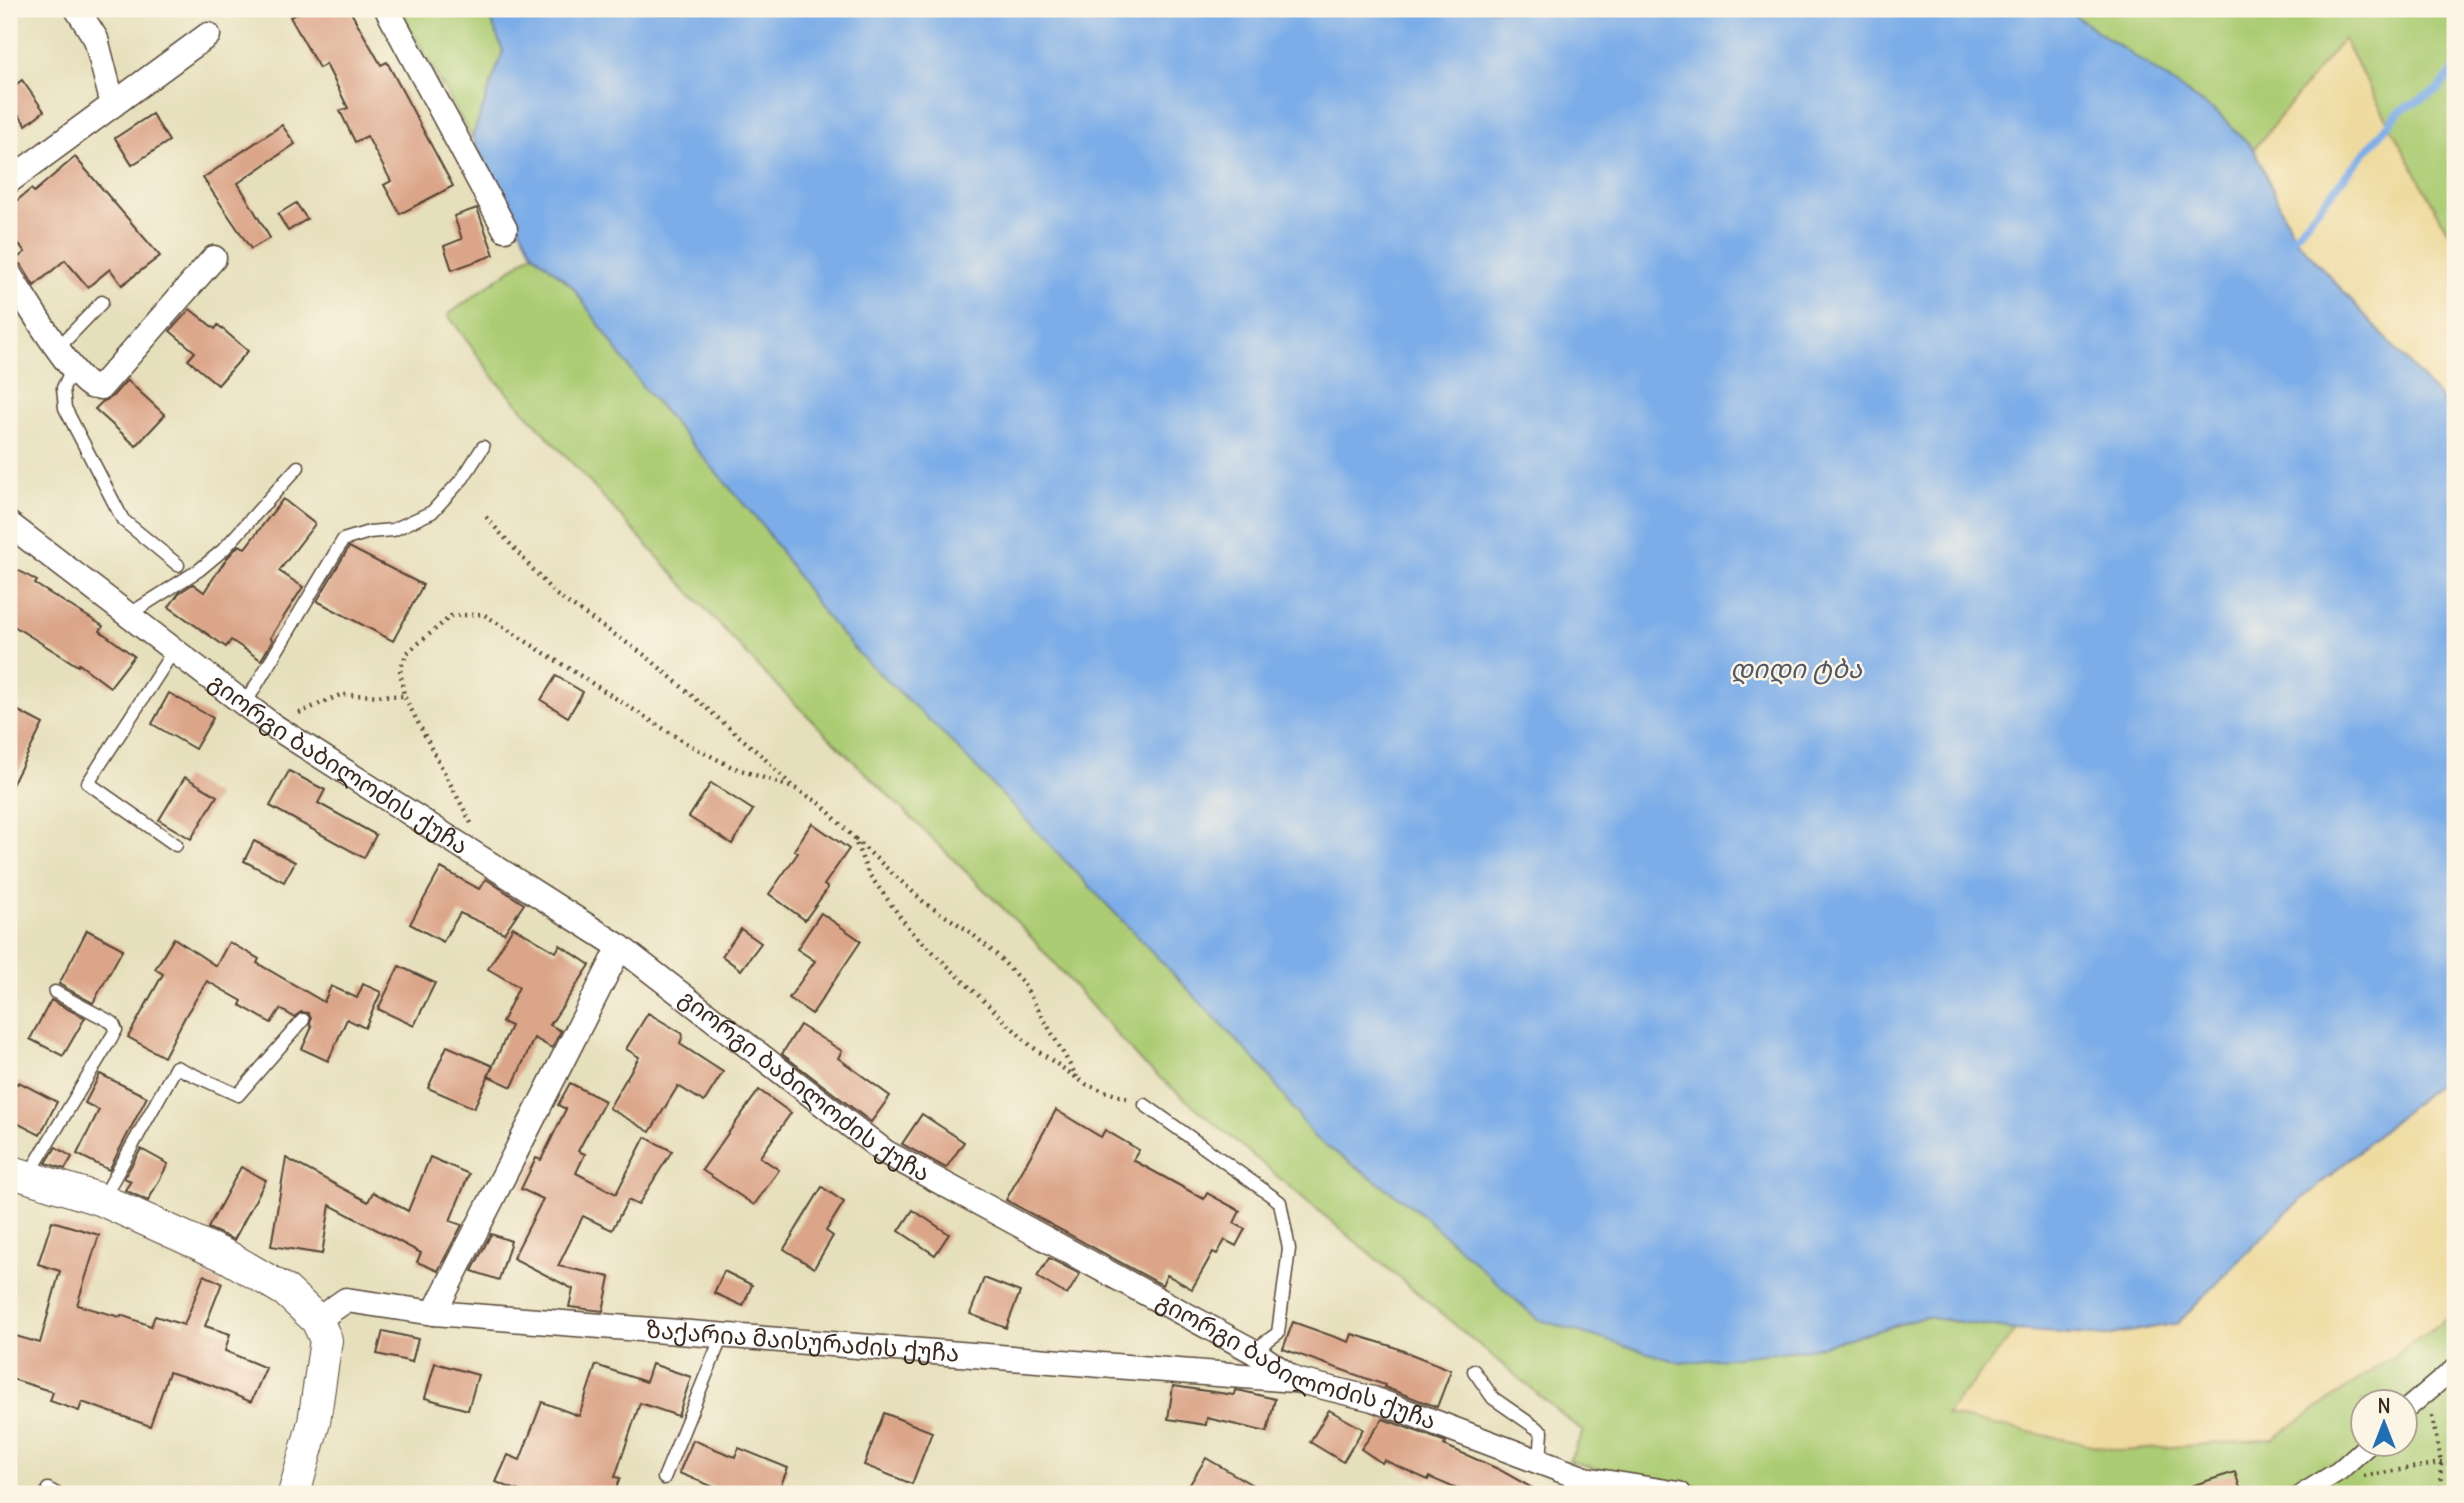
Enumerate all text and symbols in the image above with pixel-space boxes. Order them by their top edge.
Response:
water label: დიდი ტბა [1730,652,1863,685]
street label: გიორგი ბაბილოძის ქუჩა [203,666,474,860]
street label: გიორგი ბაბილოძის ქუჩა [674,982,936,1188]
street label: გიორგი ბაბილოძის ქუჩა [1151,1286,1441,1435]
street label: ზაქარია მაისურაძის ქუჩა [645,1314,960,1368]
north arrow [2348,1388,2418,1458]
text: N [2377,1394,2391,1418]

